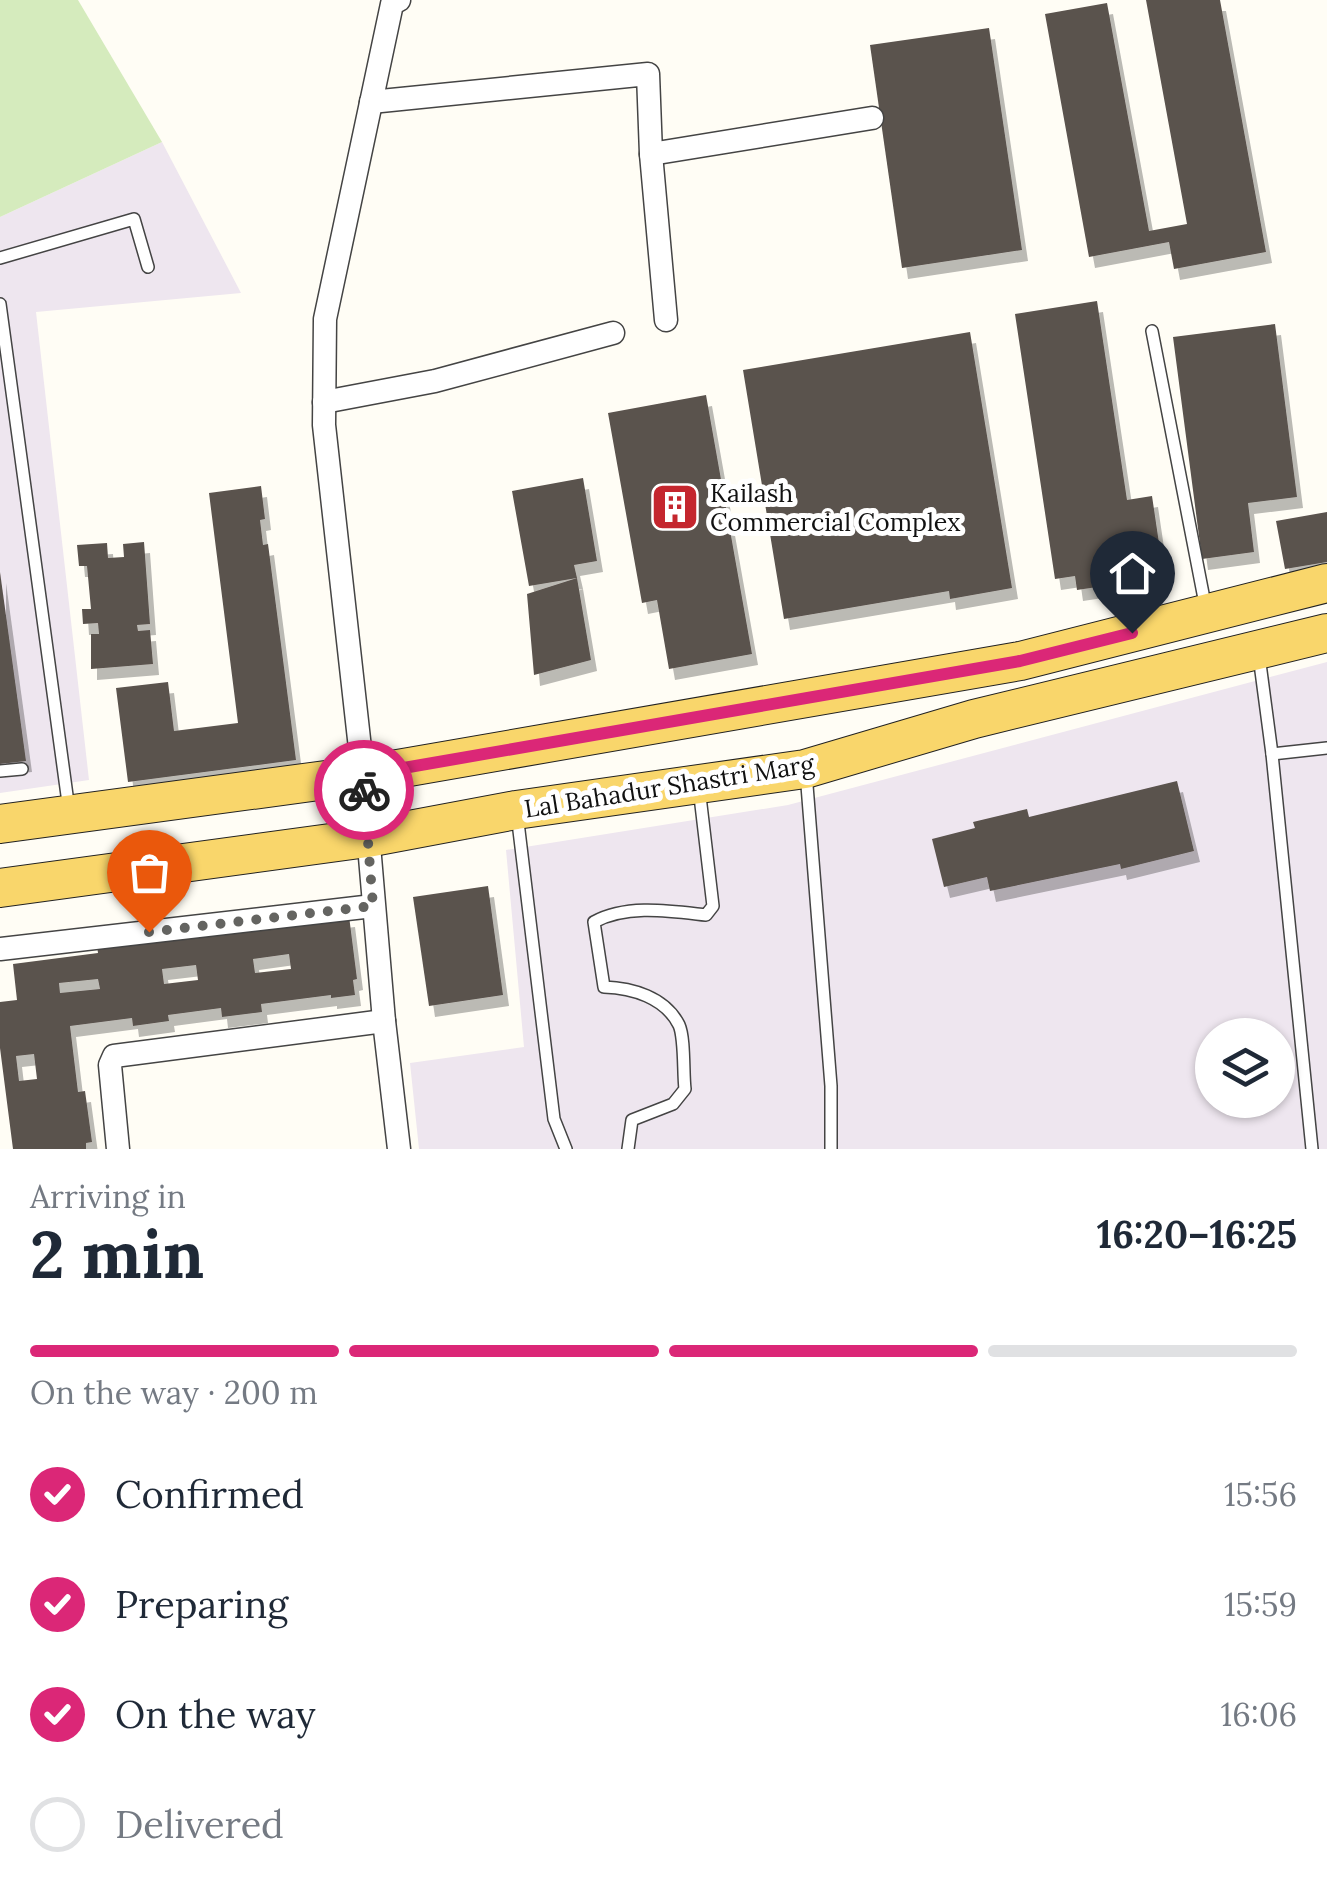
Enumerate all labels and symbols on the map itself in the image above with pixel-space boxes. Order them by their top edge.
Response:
place label: Kailash Commercial Complex [710,477,960,538]
building icon: Kailash Commercial Complex [649,481,701,533]
pin [1090,531,1175,634]
courier [314,740,414,840]
street label: Lal Bahadur Shastri Marg [522,747,817,825]
pin [107,830,192,933]

